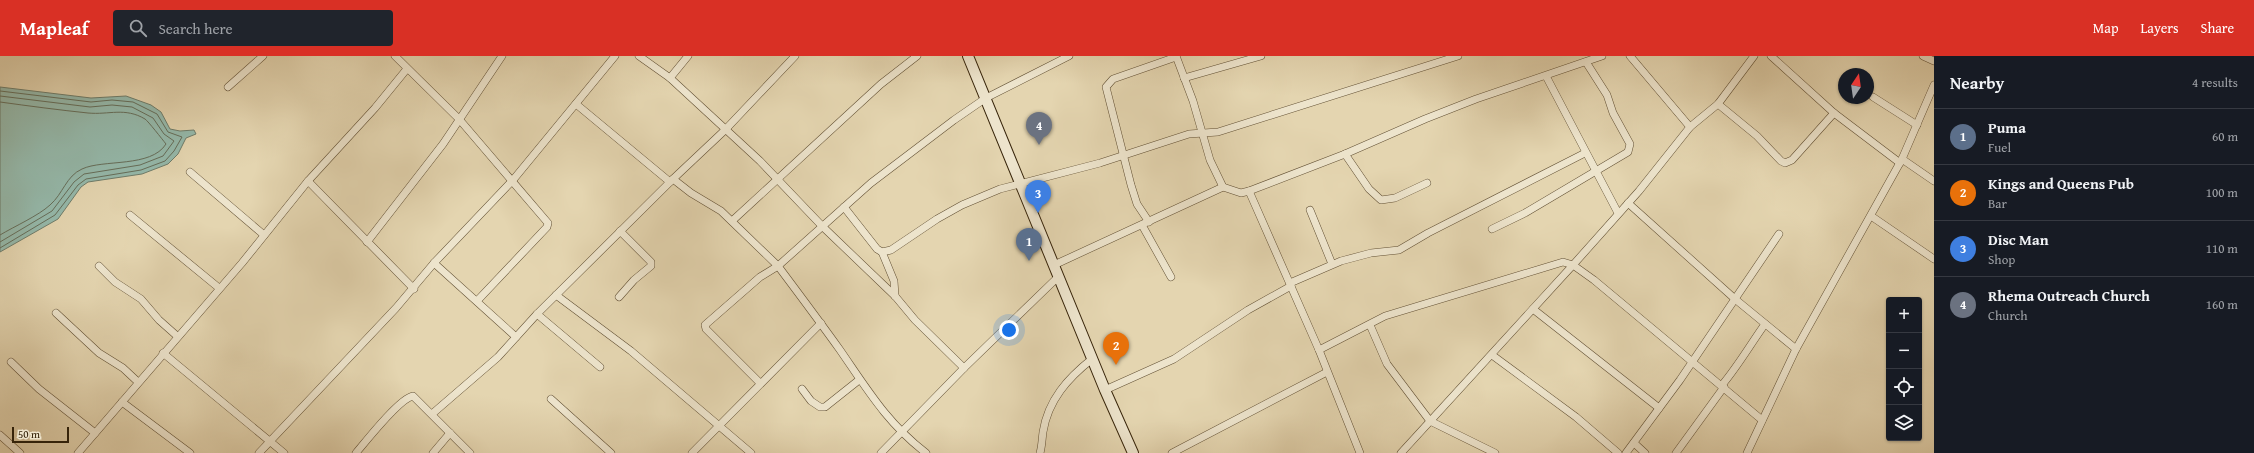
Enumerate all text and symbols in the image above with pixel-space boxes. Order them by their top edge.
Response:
search box [113,10,393,46]
text: Mapleaf [20,14,89,42]
icon: search [127,17,149,39]
text: Search here [159,18,233,39]
text: Map [2093,18,2119,38]
text: Layers [2141,18,2179,38]
text: Share [2201,18,2234,38]
north arrow [1838,68,1874,104]
text: Nearby [1950,70,2004,95]
text: 4 results [2192,73,2238,92]
pin: 4 [1026,112,1052,145]
text: Puma [1988,117,2026,138]
text: 1 [1960,127,1966,146]
text: 60 m [2212,127,2238,146]
text: Fuel [1988,138,2011,157]
text: Kings and Queens Pub [1988,173,2134,194]
pin: 3 [1025,180,1051,213]
text: 2 [1960,183,1966,202]
text: 100 m [2206,183,2238,202]
text: Bar [1988,194,2007,213]
pin: 1 [1016,228,1042,261]
text: Disc Man [1988,229,2049,250]
text: 3 [1960,239,1966,258]
text: 110 m [2206,239,2238,258]
text: Shop [1988,250,2015,269]
text: Rhema Outreach Church [1988,285,2150,306]
text: 4 [1960,295,1966,314]
text: 160 m [2206,295,2238,314]
map controls [1886,297,1922,441]
button: + [1886,297,1922,333]
text: Church [1988,306,2027,325]
your location [999,320,1019,340]
pin: 2 [1103,332,1129,365]
button: − [1886,333,1922,369]
button: locate [1886,369,1922,405]
button: layers [1886,405,1922,441]
scale bar [12,425,69,444]
text: 50 m [18,426,40,442]

